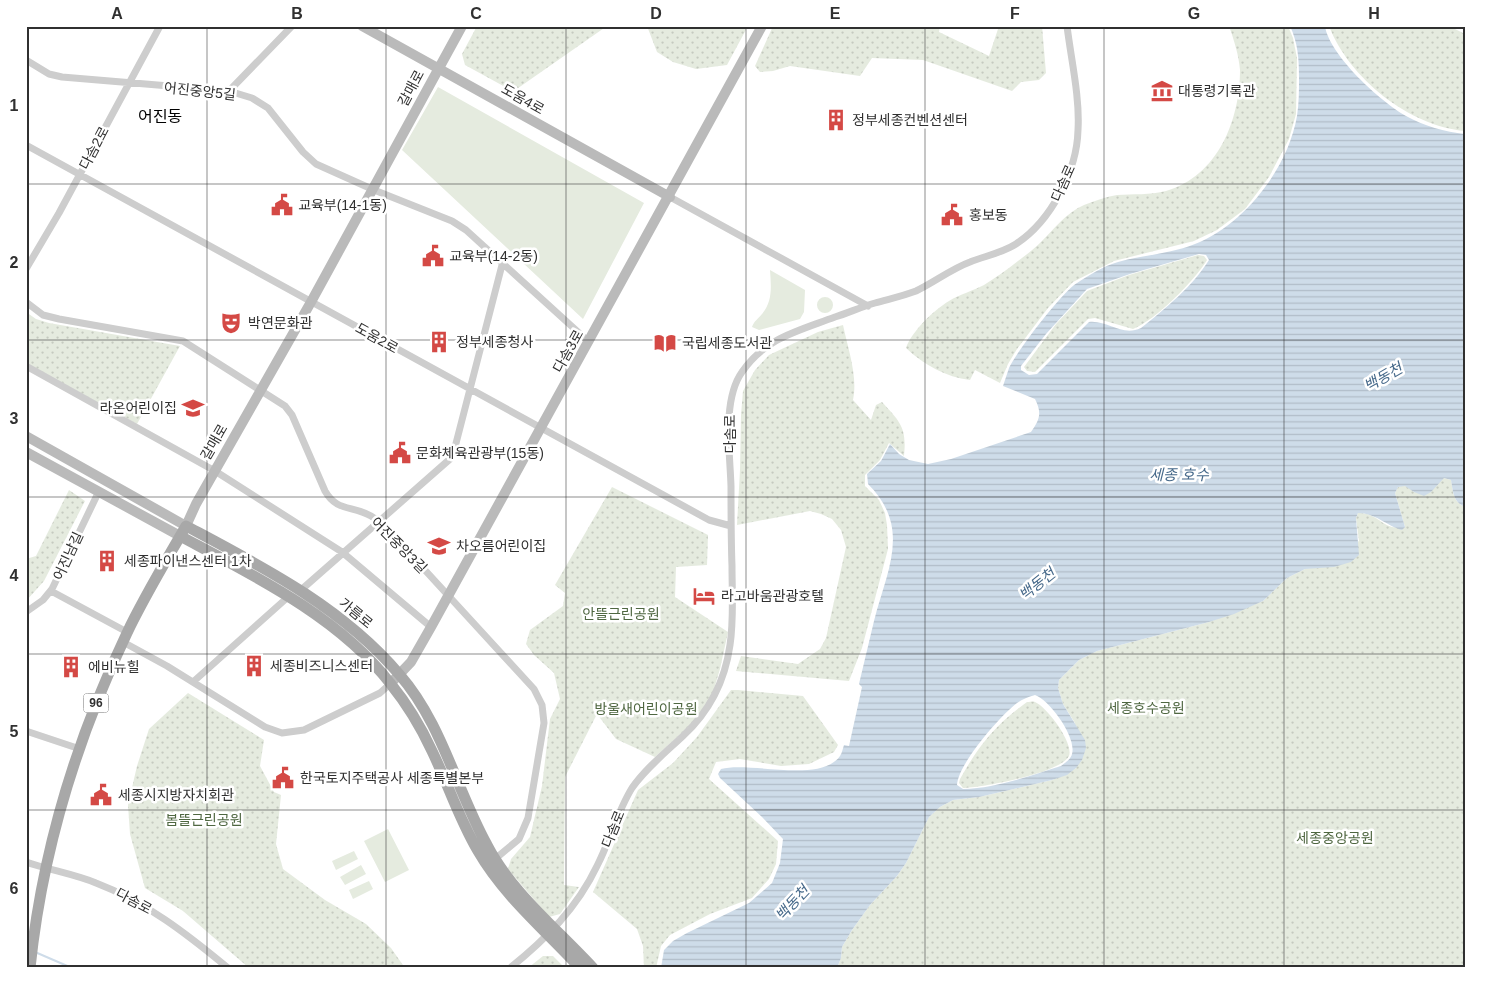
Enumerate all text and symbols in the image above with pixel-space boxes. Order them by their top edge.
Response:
text: A [111,5,123,22]
text: B [291,5,303,22]
text: C [470,5,482,22]
text: D [650,5,662,22]
text: E [830,5,841,22]
text: F [1010,5,1020,22]
text: G [1188,5,1200,22]
text: H [1368,5,1380,22]
street label: 갈매로 [395,67,427,109]
museum icon: 대통령기록관 [1149,78,1175,104]
street label: 어진중앙5길 [163,79,237,103]
street label: 도움4로 [499,81,547,117]
place label: 대통령기록관 [1178,83,1255,99]
text: 1 [10,97,19,114]
building icon: 정부세종컨벤션센터 [823,107,849,133]
district label: 어진동 [138,108,182,125]
place label: 정부세종컨벤션센터 [852,112,968,128]
street label: 다솜2로 [76,124,112,172]
street label: 다솜로 [1048,162,1078,204]
public building icon: 교육부(14-1동) [269,192,295,218]
place label: 교육부(14-1동) [298,197,387,213]
public building icon: 홍보동 [939,202,965,228]
place label: 홍보동 [969,207,1008,223]
public building icon: 교육부(14-2동) [420,243,446,269]
place label: 교육부(14-2동) [449,248,538,264]
text: 2 [10,254,19,271]
theatre icon: 박연문화관 [218,310,244,336]
place label: 박연문화관 [248,315,313,331]
street label: 도움2로 [353,320,401,356]
street label: 다솜3로 [550,327,586,375]
building icon: 정부세종청사 [426,329,452,355]
library icon: 국립세종도서관 [652,330,678,356]
place label: 정부세종청사 [456,334,533,350]
place label: 국립세종도서관 [682,335,772,351]
water label: 백동천 [1361,358,1407,395]
school or university icon: 라온어린이집 [180,395,206,421]
place label: 라온어린이집 [100,400,177,416]
text: 3 [10,410,19,427]
street label: 다솜로 [722,415,738,453]
street label: 갈매로 [197,421,231,463]
public building icon: 문화체육관광부(15동) [387,440,413,466]
place label: 문화체육관광부(15동) [416,445,544,461]
water label: 세종 호수 [1149,466,1210,483]
street label: 어진중앙3길 [368,514,430,576]
street label: 어진남길 [50,529,86,583]
school or university icon: 차오름어린이집 [426,533,452,559]
place label: 차오름어린이집 [456,538,546,554]
building icon: 세종파이낸스센터 1차 [94,548,120,574]
place label: 세종파이낸스센터 1차 [124,553,252,569]
water label: 백동천 [1016,563,1060,604]
text: 4 [10,567,19,584]
hotel icon: 라고바움관광호텔 [691,583,717,609]
place label: 라고바움관광호텔 [721,588,824,604]
street label: 가름로 [336,595,376,631]
park label: 안뜰근린공원 [582,606,660,622]
building icon: 세종비즈니스센터 [241,653,267,679]
building icon: 에비뉴힐 [58,654,84,680]
place label: 세종비즈니스센터 [270,658,373,674]
place label: 에비뉴힐 [88,659,140,675]
road number: 96 [84,694,108,712]
park label: 세종호수공원 [1107,700,1185,716]
park label: 방울새어린이공원 [594,701,698,717]
text: 5 [10,723,19,740]
public building icon: 한국토지주택공사 세종특별본부 [270,765,296,791]
place label: 한국토지주택공사 세종특별본부 [300,770,484,786]
public building icon: 세종시지방자치회관 [88,782,114,808]
place label: 세종시지방자치회관 [118,787,234,803]
street label: 다솜로 [598,808,628,850]
park label: 봄뜰근린공원 [165,812,243,828]
park label: 세종중앙공원 [1296,830,1374,846]
text: 6 [10,880,19,897]
water label: 백동천 [772,880,814,924]
street label: 다솜로 [113,885,155,917]

